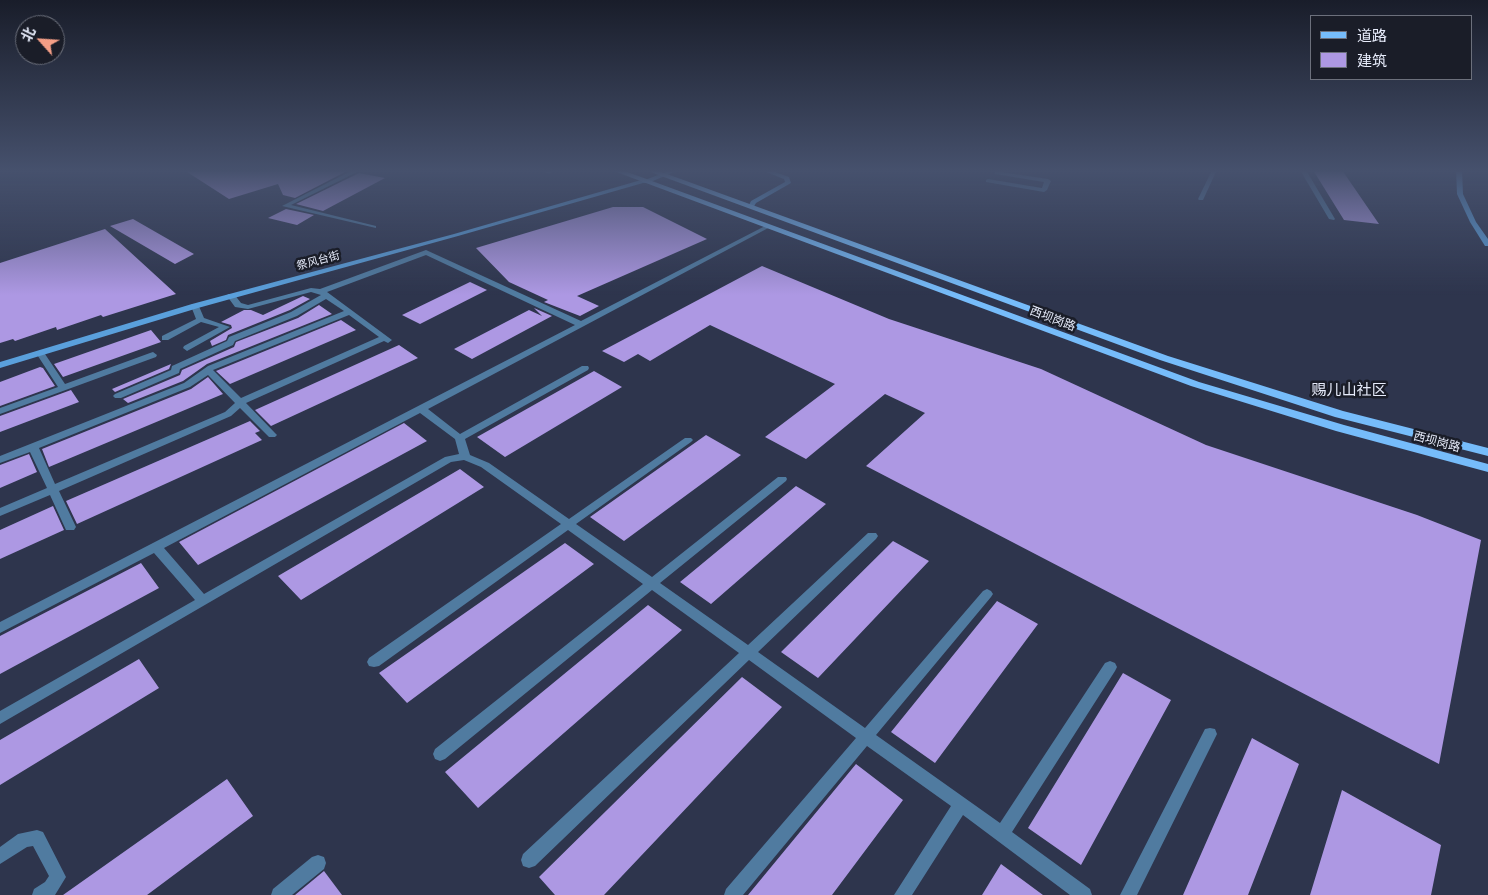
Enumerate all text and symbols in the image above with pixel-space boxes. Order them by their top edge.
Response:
north arrow [15,15,65,65]
legend [1310,15,1473,80]
text: 北 [15,23,39,45]
text: 道路 [1357,24,1387,45]
text: 建筑 [1357,49,1387,70]
street label: 祭风台街 [295,248,341,272]
street label: 西坝岗路 [1028,303,1078,333]
district label: 赐儿山社区 [1312,380,1386,398]
street label: 西坝岗路 [1412,428,1462,454]

